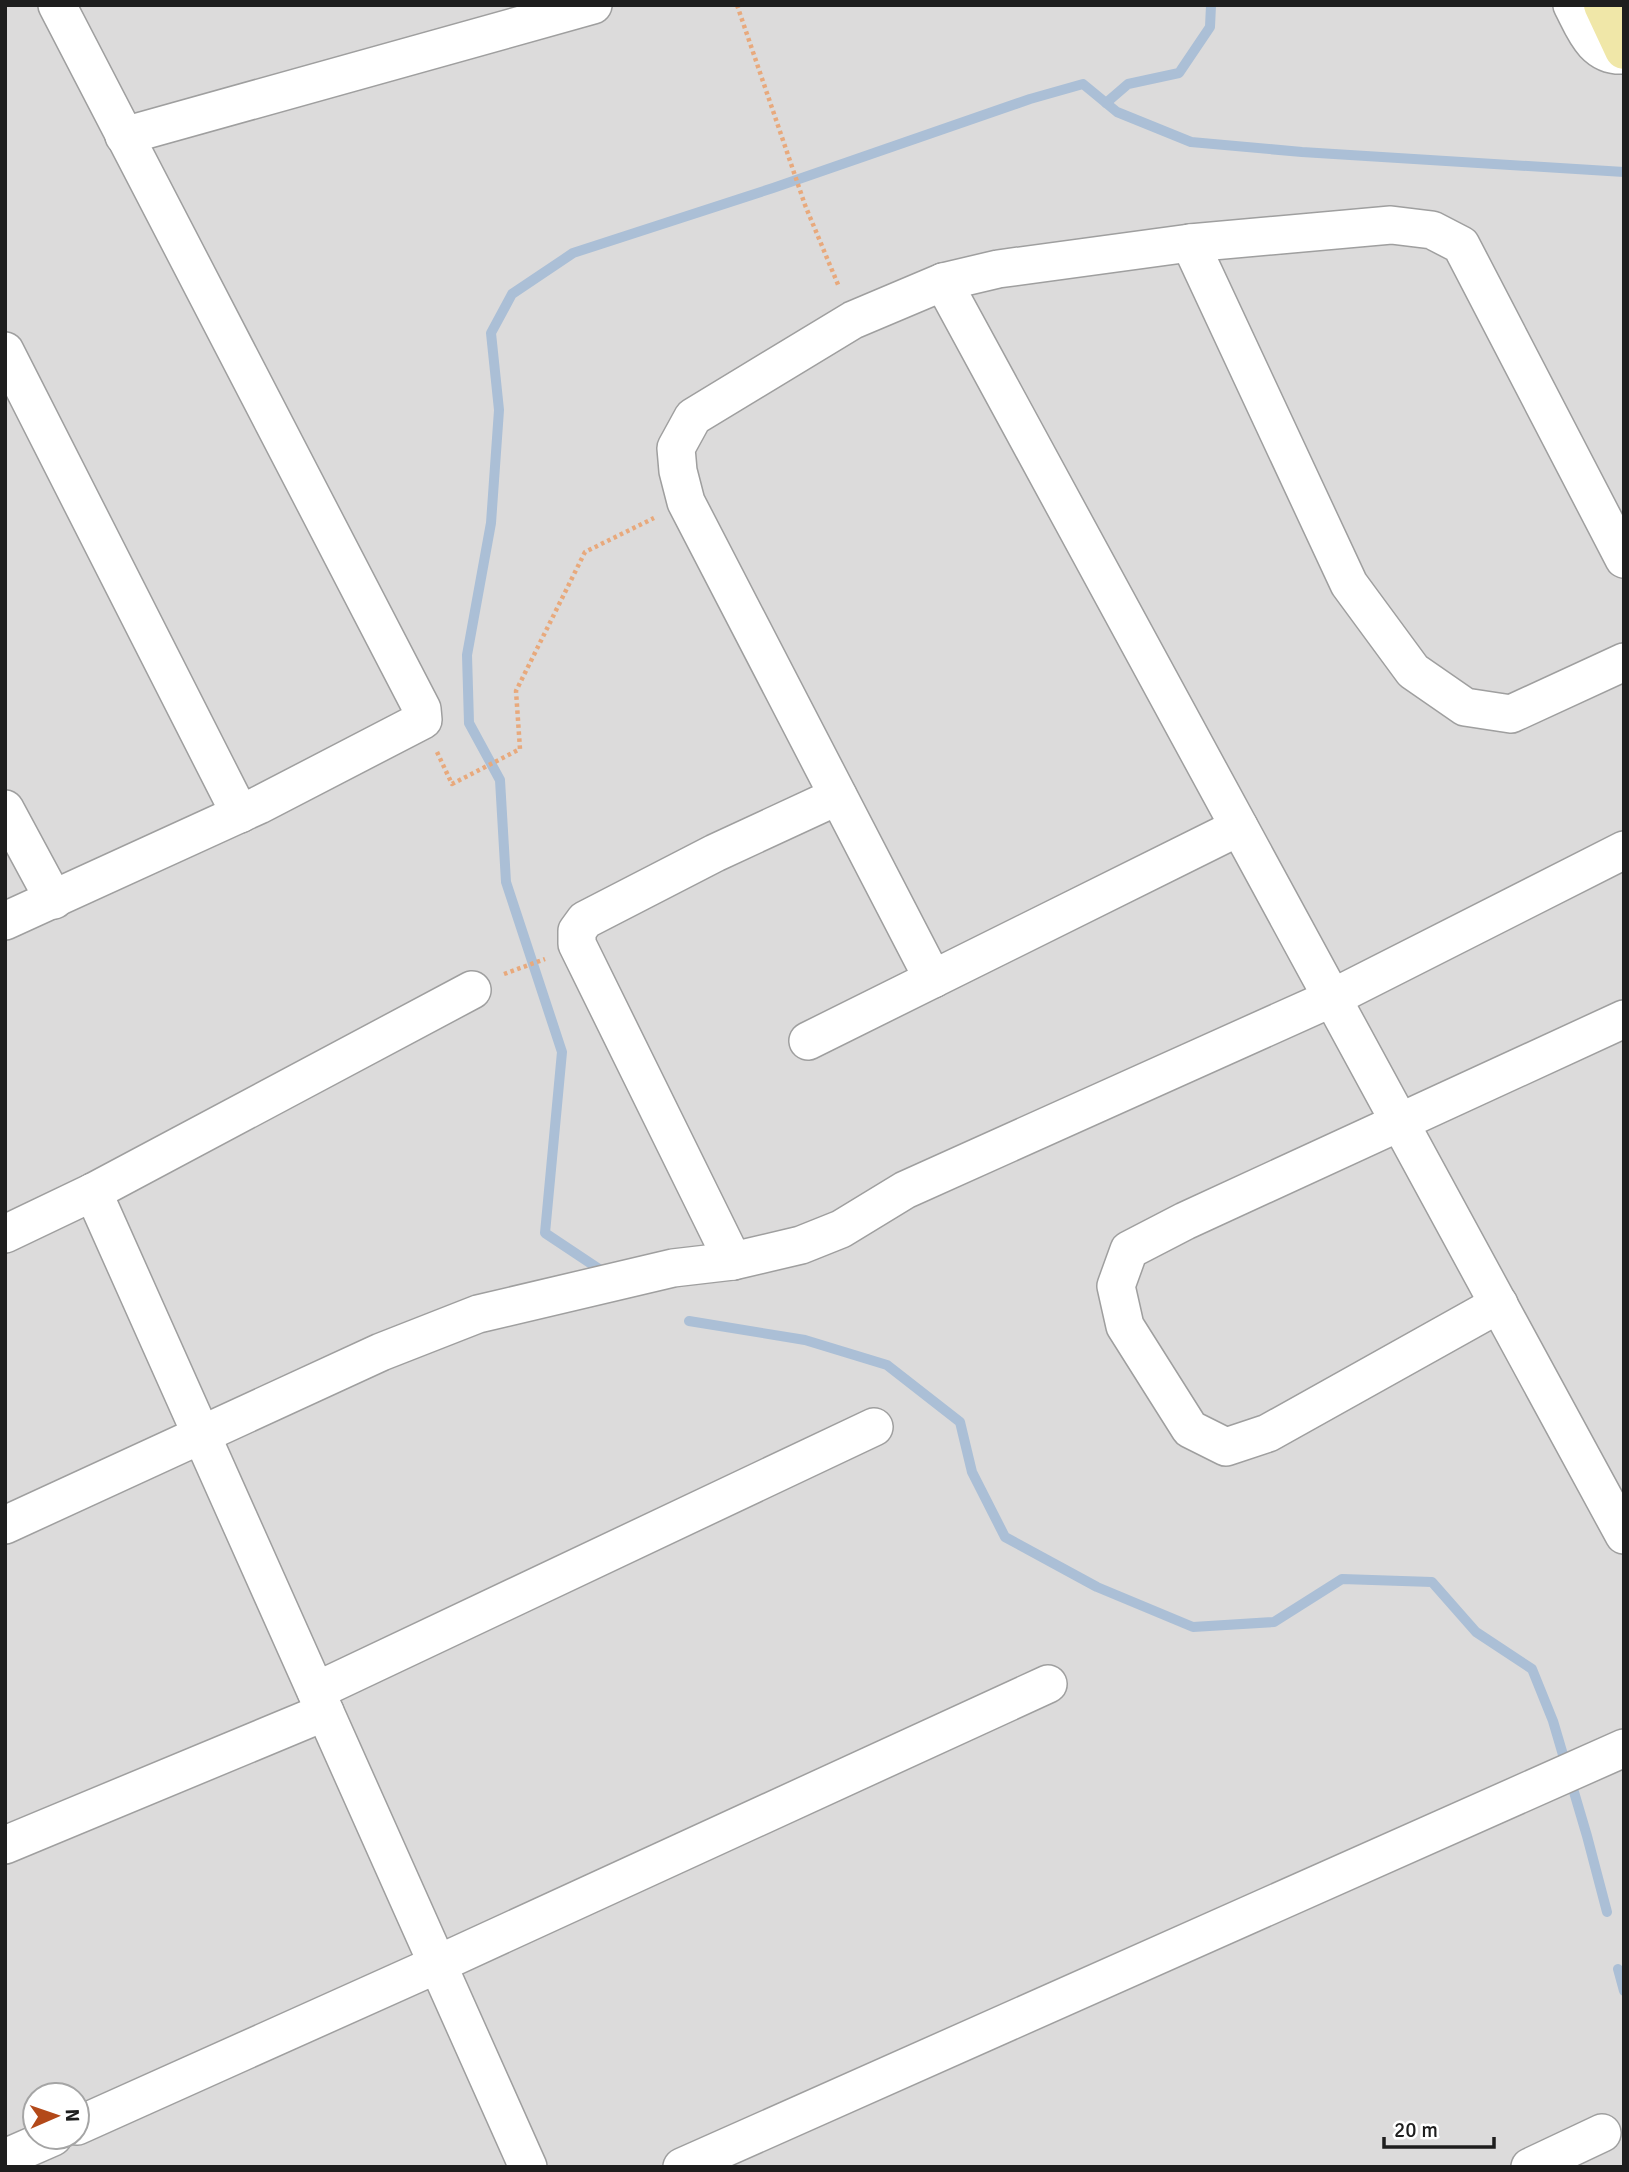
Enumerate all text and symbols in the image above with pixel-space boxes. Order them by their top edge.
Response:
north arrow [21,2081,91,2151]
scale bar [1384,2106,1494,2150]
text: N [60,2108,84,2122]
text: 20 m [1394,2117,1438,2143]

